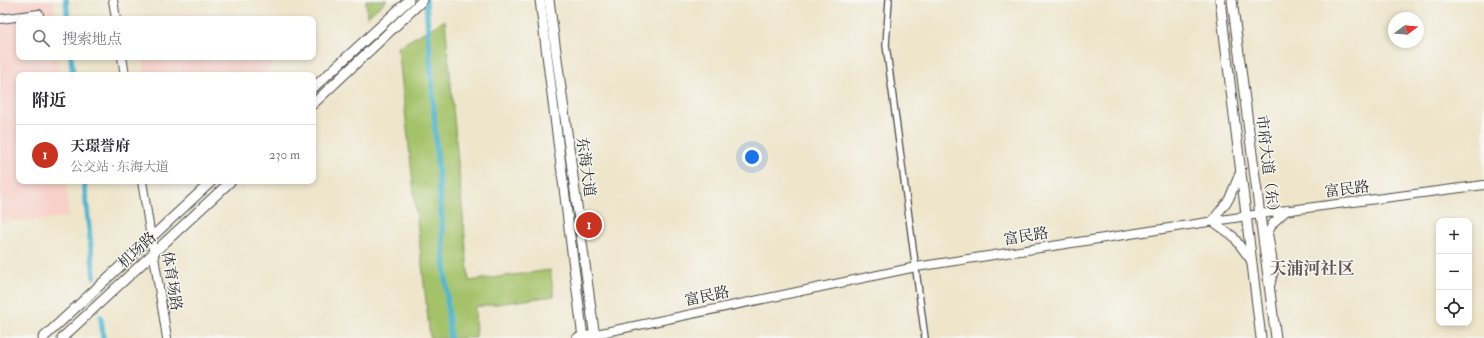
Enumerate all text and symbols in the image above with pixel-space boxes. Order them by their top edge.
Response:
north arrow [1388,12,1424,48]
search box [16,16,316,60]
icon: search [30,27,52,49]
text: 搜索地点 [62,30,122,49]
text: 附近 [32,90,66,111]
street label: 市府大道（东） [1252,114,1283,220]
street label: 东海大道 [572,136,599,198]
text: 天璟誉府 [70,137,130,156]
text: 1 [43,147,47,163]
text: 230 m [269,147,300,163]
your location [742,147,762,167]
text: 公交站 · 东海大道 [70,159,169,175]
street label: 富民路 [1324,177,1371,202]
pin: 1 [576,210,602,240]
map controls [1436,218,1472,326]
button: + [1436,218,1472,254]
street label: 富民路 [1002,224,1050,249]
street label: 机场路 [114,228,160,273]
street label: 体育场路 [157,250,186,312]
button: − [1436,254,1472,290]
district label: 天浦河社区 [1270,258,1355,279]
street label: 富民路 [683,283,731,310]
button: locate [1436,290,1472,326]

